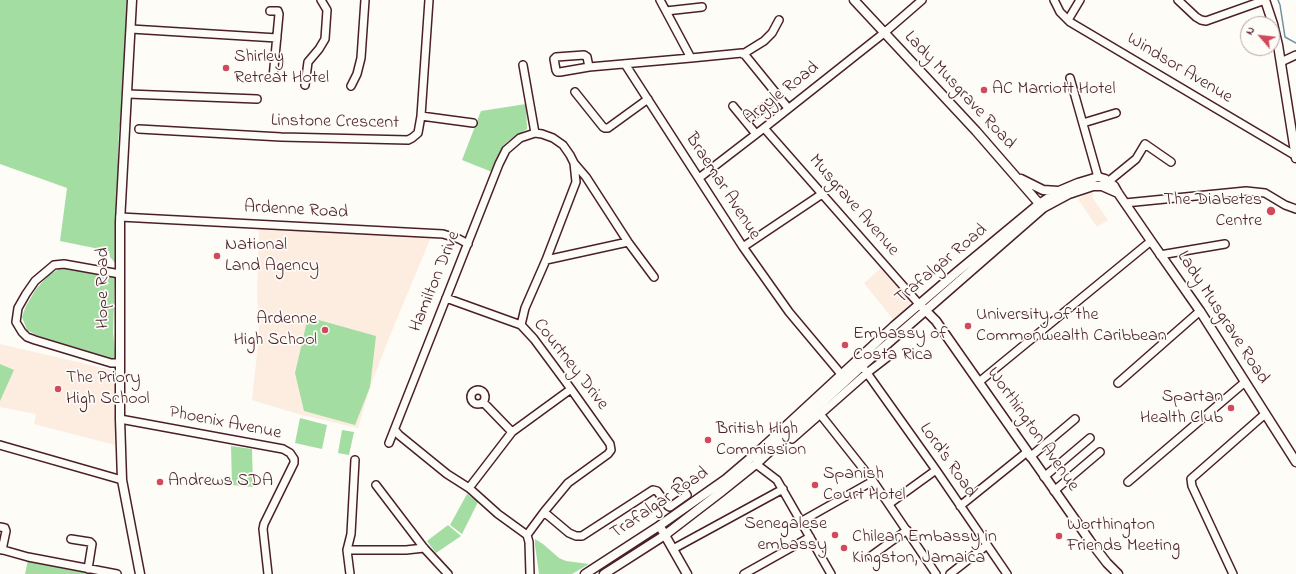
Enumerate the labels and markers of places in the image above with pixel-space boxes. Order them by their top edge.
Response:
place label: Shirley Retreat Hotel [234,47,329,90]
marker: Shirley Retreat Hotel [221,63,231,73]
place label: AC Marriott Hotel [992,79,1115,101]
marker: AC Marriott Hotel [979,85,989,95]
place label: The Diabetes Centre [1164,190,1262,232]
marker: The Diabetes Centre [1265,205,1277,217]
place label: National Land Agency [225,235,319,278]
marker: National Land Agency [212,251,222,261]
place label: University of the Commonwealth Caribbean [976,305,1167,348]
place label: Ardenne High School [234,309,317,352]
marker: University of the Commonwealth Caribbean [963,321,973,331]
place label: Embassy of Costa Rica [853,324,948,366]
marker: Ardenne High School [320,325,330,335]
marker: Embassy of Costa Rica [840,340,850,350]
place label: The Priory High School [66,368,149,410]
marker: The Priory High School [53,384,63,394]
place label: Spartan Health Club [1140,387,1223,430]
marker: Spartan Health Club [1226,403,1236,413]
place label: British High Commission [716,419,806,462]
marker: British High Commission [703,435,713,445]
place label: Spanish Court Hotel [823,464,906,506]
place label: Andrews SDA [168,471,273,493]
marker: Andrews SDA [155,477,165,487]
marker: Spanish Court Hotel [810,480,820,490]
place label: Senegalese embassy [744,514,827,556]
place label: Worthington Friends Meeting [1067,515,1180,558]
place label: Chilean Embassy in Kingston, Jamaica [852,527,997,570]
marker: Senegalese embassy [830,530,840,540]
marker: Worthington Friends Meeting [1054,531,1064,541]
marker: Chilean Embassy in Kingston, Jamaica [839,543,849,553]

